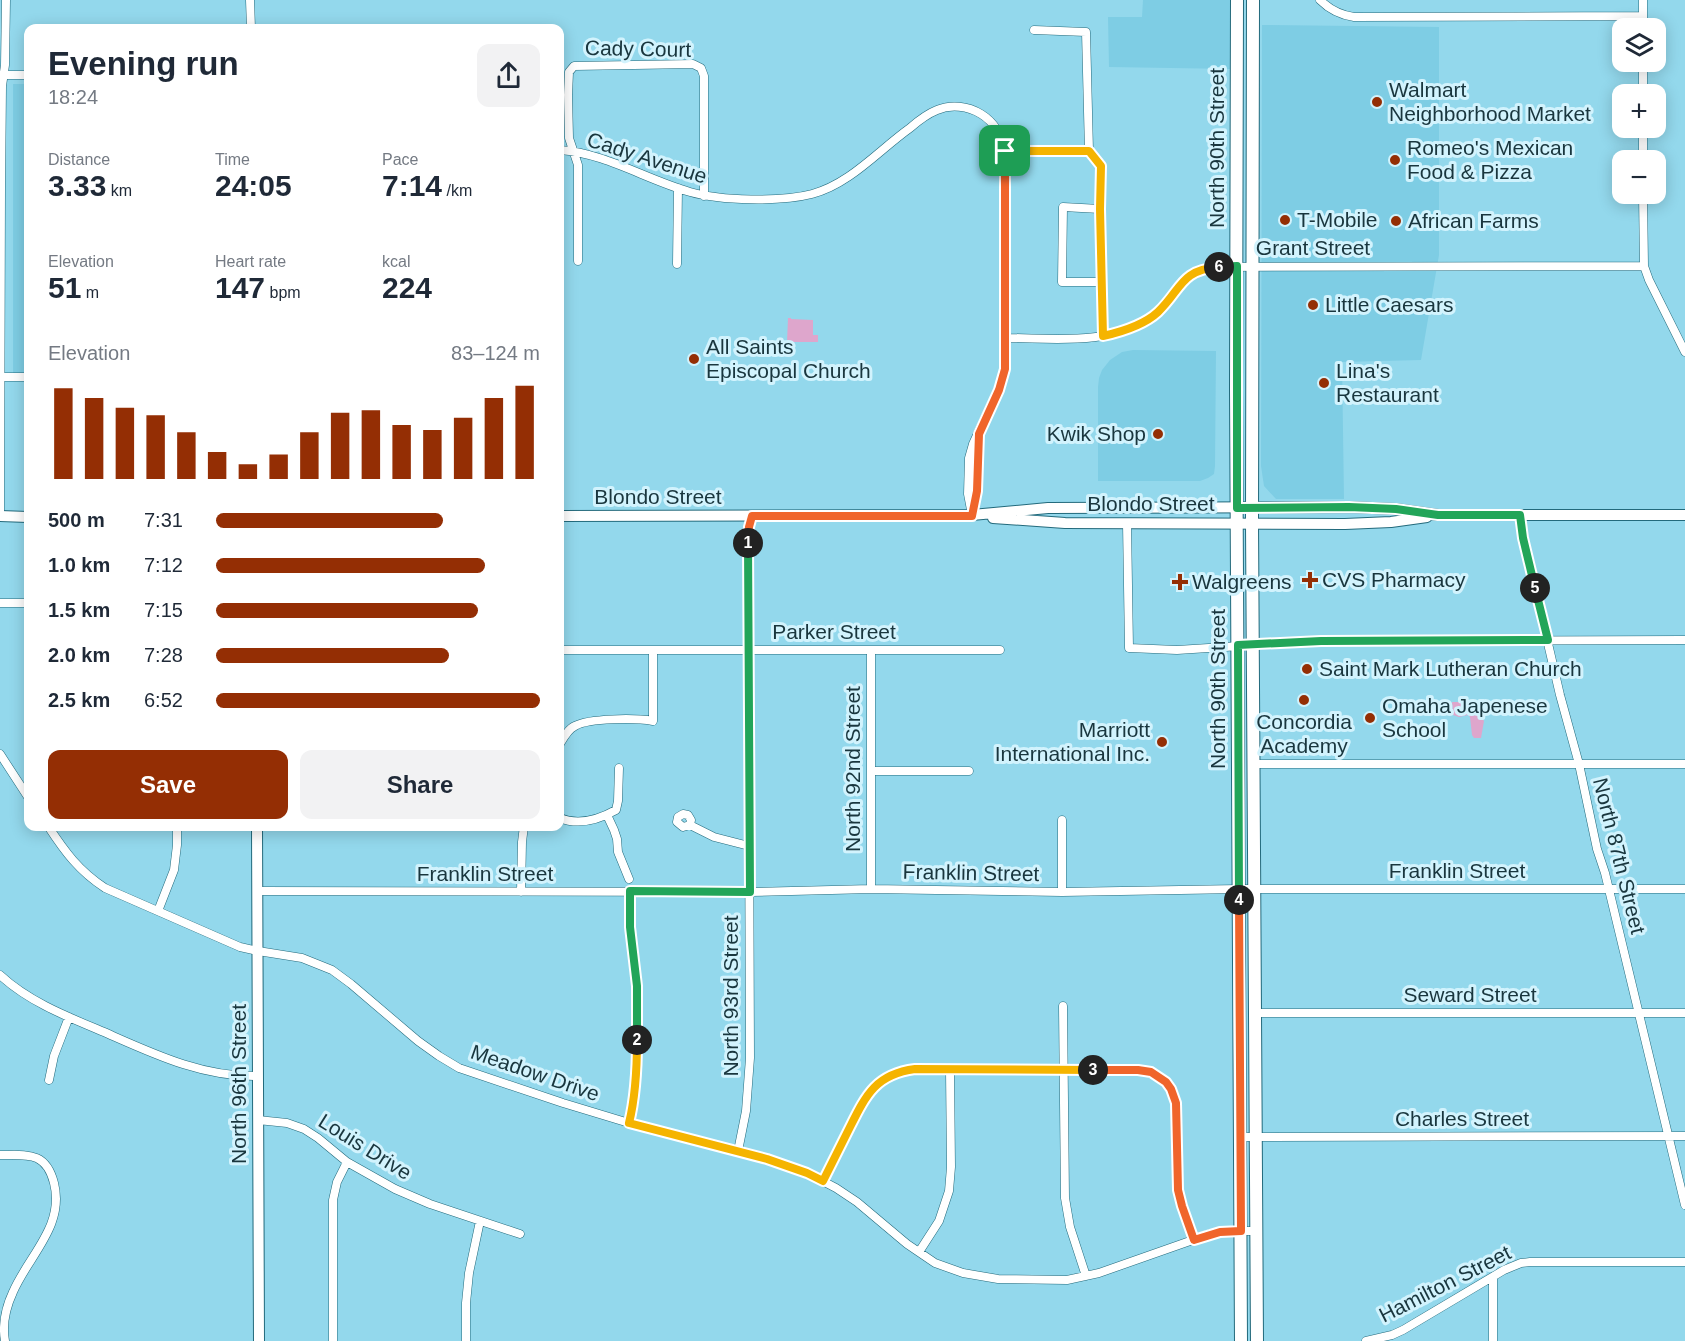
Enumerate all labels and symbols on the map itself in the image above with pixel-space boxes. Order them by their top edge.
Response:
street label: Cady Court [585,36,691,61]
street label: North 90th Street [1205,68,1228,228]
place label: Walmart Neighborhood Market [1389,78,1591,125]
marker: Walmart Neighborhood Market [1370,95,1384,109]
pin [979,125,1030,176]
street label: Cady Avenue [584,127,710,188]
place label: Romeo's Mexican Food & Pizza [1407,136,1573,183]
marker: Romeo's Mexican Food & Pizza [1388,153,1402,167]
place label: T-Mobile [1297,208,1378,231]
place label: African Farms [1408,209,1539,232]
marker: T-Mobile [1278,213,1292,227]
marker: African Farms [1389,214,1403,228]
street label: Grant Street [1256,236,1370,259]
pin: 6 [1204,252,1234,282]
place label: Little Caesars [1325,293,1453,316]
marker: Little Caesars [1306,298,1320,312]
place label: All Saints Episcopal Church [706,335,871,382]
marker: All Saints Episcopal Church [687,352,701,366]
place label: Lina's Restaurant [1336,359,1439,406]
marker: Lina's Restaurant [1317,376,1331,390]
place label: Kwik Shop [1047,422,1146,445]
marker: Kwik Shop [1151,427,1165,441]
street label: Blondo Street [594,485,722,508]
street label: Blondo Street [1087,492,1215,515]
pin: 1 [733,528,763,558]
place label: CVS Pharmacy [1322,568,1466,591]
place label: Walgreens [1192,570,1292,593]
marker: CVS Pharmacy [1303,573,1317,587]
pin: 5 [1520,573,1550,603]
marker: Walgreens [1173,575,1187,589]
street label: North 90th Street [1206,609,1229,769]
street label: Parker Street [772,620,896,643]
place label: Saint Mark Lutheran Church [1319,657,1582,680]
marker: Saint Mark Lutheran Church [1300,662,1314,676]
street label: North 92nd Street [841,686,864,852]
marker: Concordia Academy [1297,693,1311,707]
place label: Omaha Japenese School [1382,694,1548,741]
place label: Concordia Academy [1256,710,1352,757]
marker: Omaha Japenese School [1363,711,1377,725]
place label: Marriott International Inc. [995,718,1150,765]
marker: Marriott International Inc. [1155,735,1169,749]
street label: North 87th Street [1589,776,1650,936]
street label: Franklin Street [1389,859,1525,882]
street label: Franklin Street [903,860,1040,885]
street label: Franklin Street [417,862,553,885]
pin: 4 [1224,885,1254,915]
street label: North 93rd Street [719,915,742,1077]
street label: Seward Street [1403,983,1537,1006]
street label: North 96th Street [227,1004,250,1164]
pin: 2 [622,1025,652,1055]
street label: Meadow Drive [468,1040,602,1105]
pin: 3 [1078,1055,1108,1085]
street label: Charles Street [1395,1107,1529,1130]
street label: Louis Drive [315,1109,416,1184]
street label: Hamilton Street [1375,1240,1515,1327]

